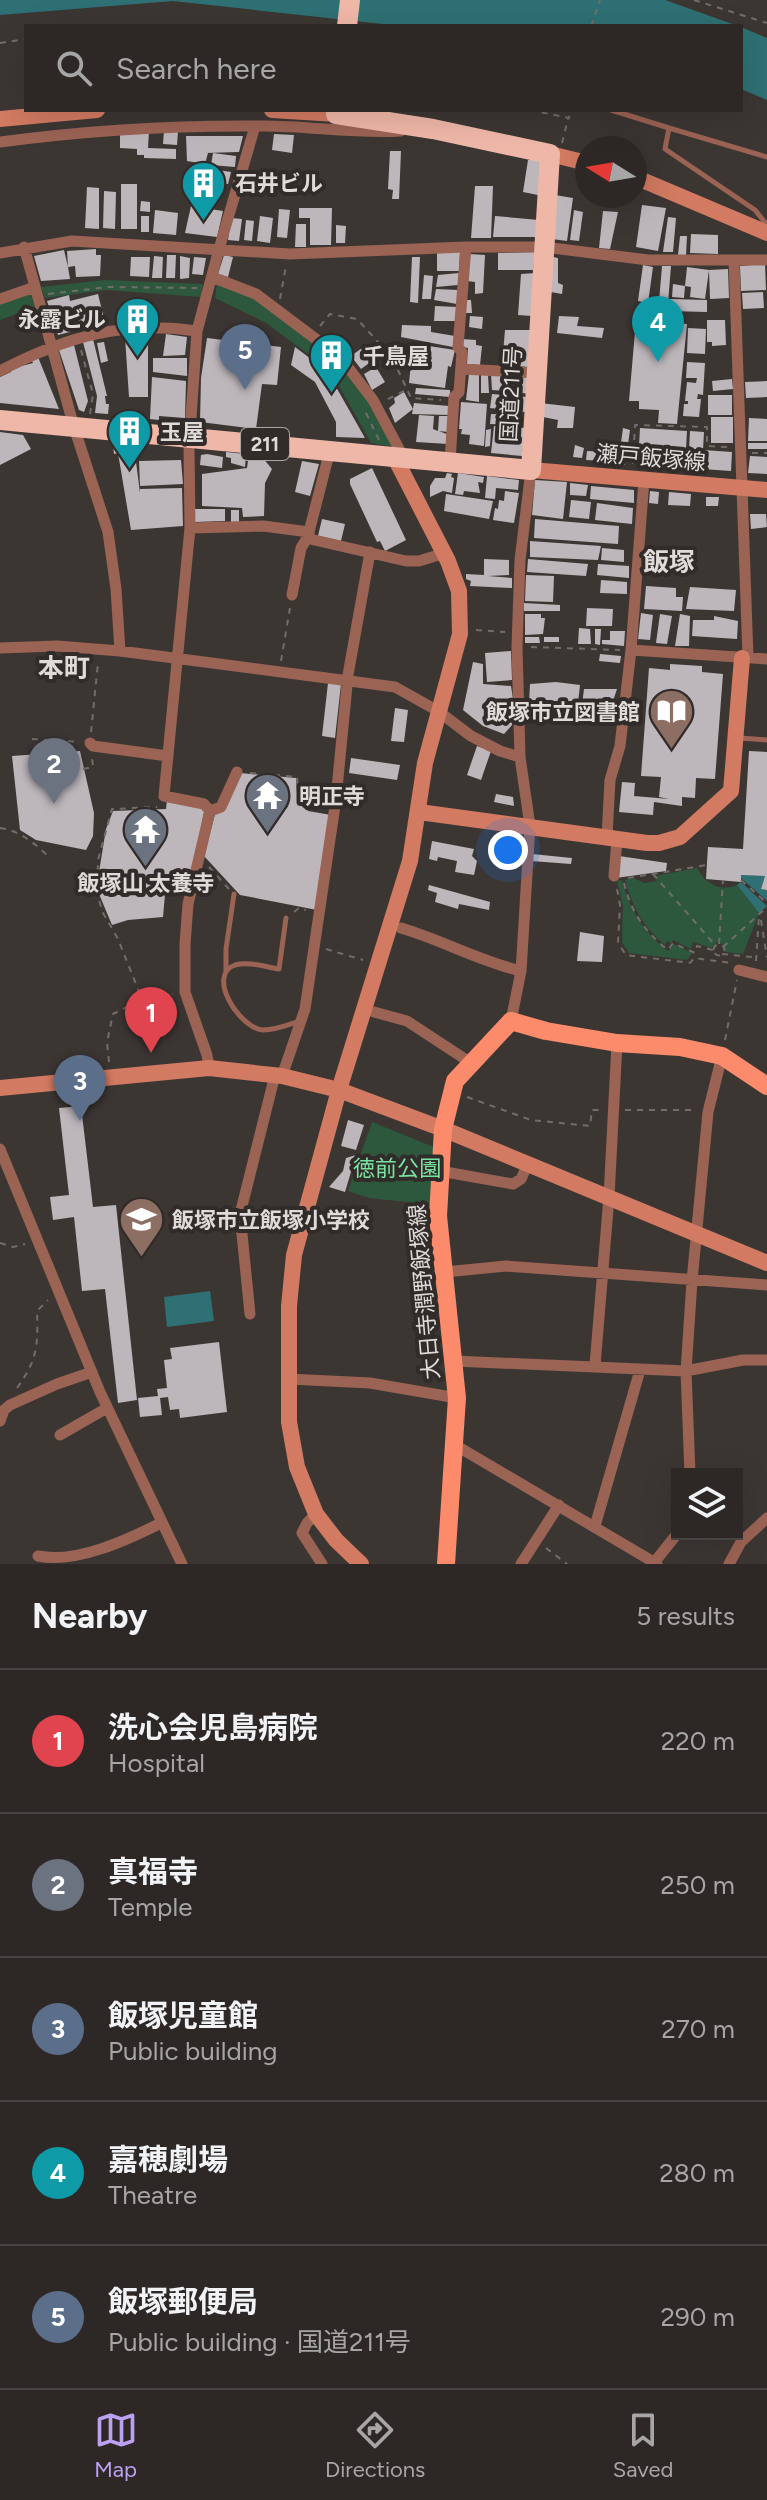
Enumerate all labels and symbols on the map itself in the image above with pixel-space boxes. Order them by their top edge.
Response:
north arrow [575,136,647,208]
building icon: 石井ビル [180,159,228,222]
place label: 石井ビル [235,170,323,197]
building icon: 永露ビル [113,295,161,358]
pin: 4 [632,296,684,362]
place label: 永露ビル [18,306,106,333]
pin: 5 [219,324,271,390]
building icon: 千鳥屋 [308,332,356,395]
place label: 千鳥屋 [363,343,429,370]
street label: 国道211号 [495,345,527,443]
building icon: 玉屋 [105,408,153,471]
place label: 玉屋 [160,419,204,446]
road number: 211 [241,428,289,460]
street label: 瀬戸飯塚線 [595,440,707,476]
district label: 飯塚 [643,546,695,578]
district label: 本町 [38,652,90,684]
library icon: 飯塚市立図書館 [647,688,695,751]
place label: 飯塚市立図書館 [485,699,640,726]
pin: 2 [28,738,80,804]
temple icon: 明正寺 [244,772,292,835]
place label: 明正寺 [299,783,365,810]
temple icon: 飯塚山 太養寺 [122,806,170,869]
your location [488,830,528,870]
place label: 飯塚山 太養寺 [76,870,215,897]
pin: 1 [125,987,177,1053]
pin: 3 [54,1055,106,1121]
park label: 徳前公園 [353,1155,441,1182]
school or university icon: 飯塚市立飯塚小学校 [117,1196,165,1259]
street label: 大日寺潤野飯塚線 [403,1203,445,1381]
place label: 飯塚市立飯塚小学校 [171,1207,370,1234]

